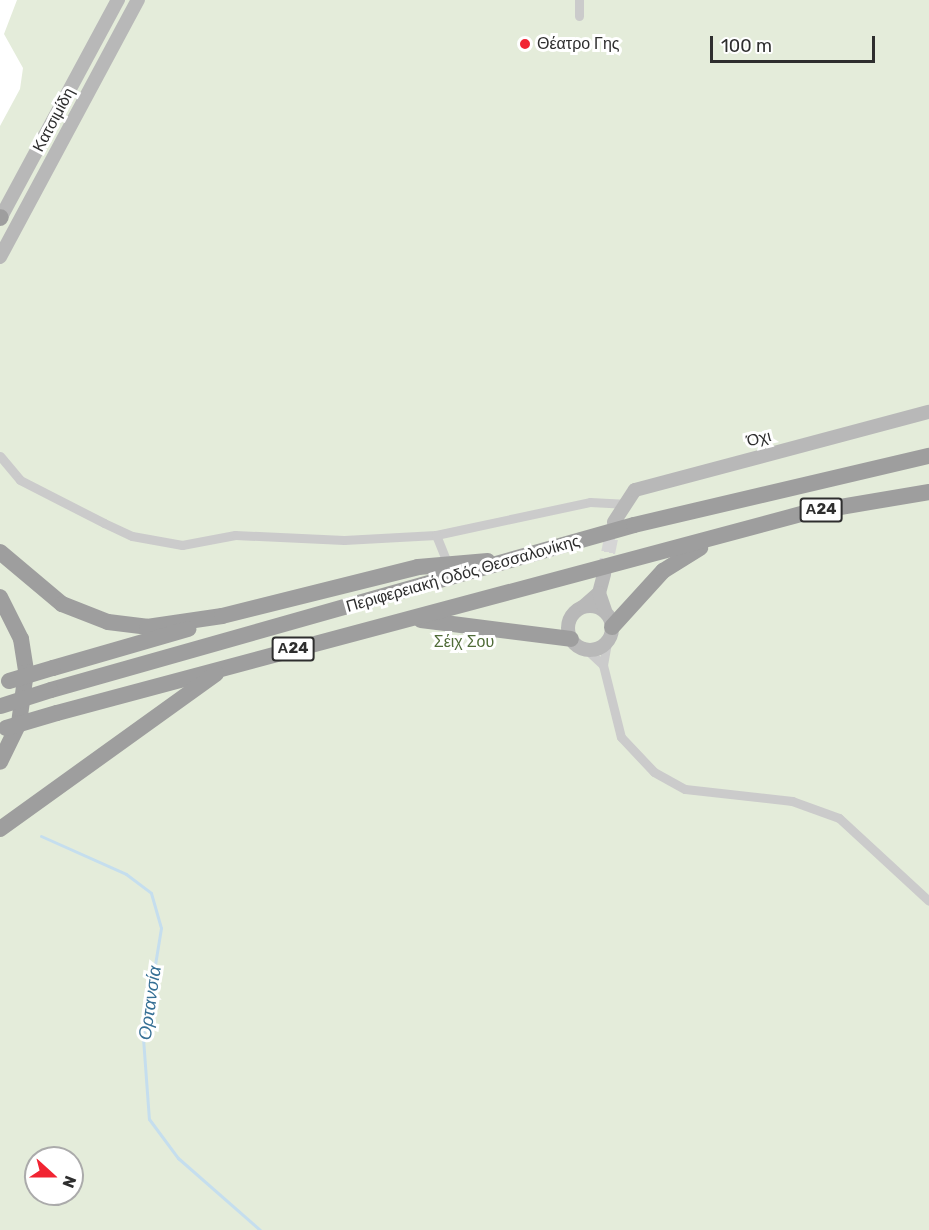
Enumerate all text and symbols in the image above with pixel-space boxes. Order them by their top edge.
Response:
scale bar [713,24,878,62]
place label: Θέατρο Γης [537,34,619,54]
text: 100 m [721,35,772,57]
marker: Θέατρο Γης [518,37,532,51]
street label: Κατσιμίδη [29,85,79,155]
street label: Όχι [745,427,773,451]
road number: Α24 [798,498,844,522]
street label: Περιφερειακή Οδός Θεσσαλονίκης [344,531,582,617]
park label: Σέιχ Σου [434,632,494,652]
road number: Α24 [270,637,316,661]
water label: Ορτανσία [134,964,166,1042]
north arrow [24,1146,84,1206]
text: N [58,1173,80,1191]

